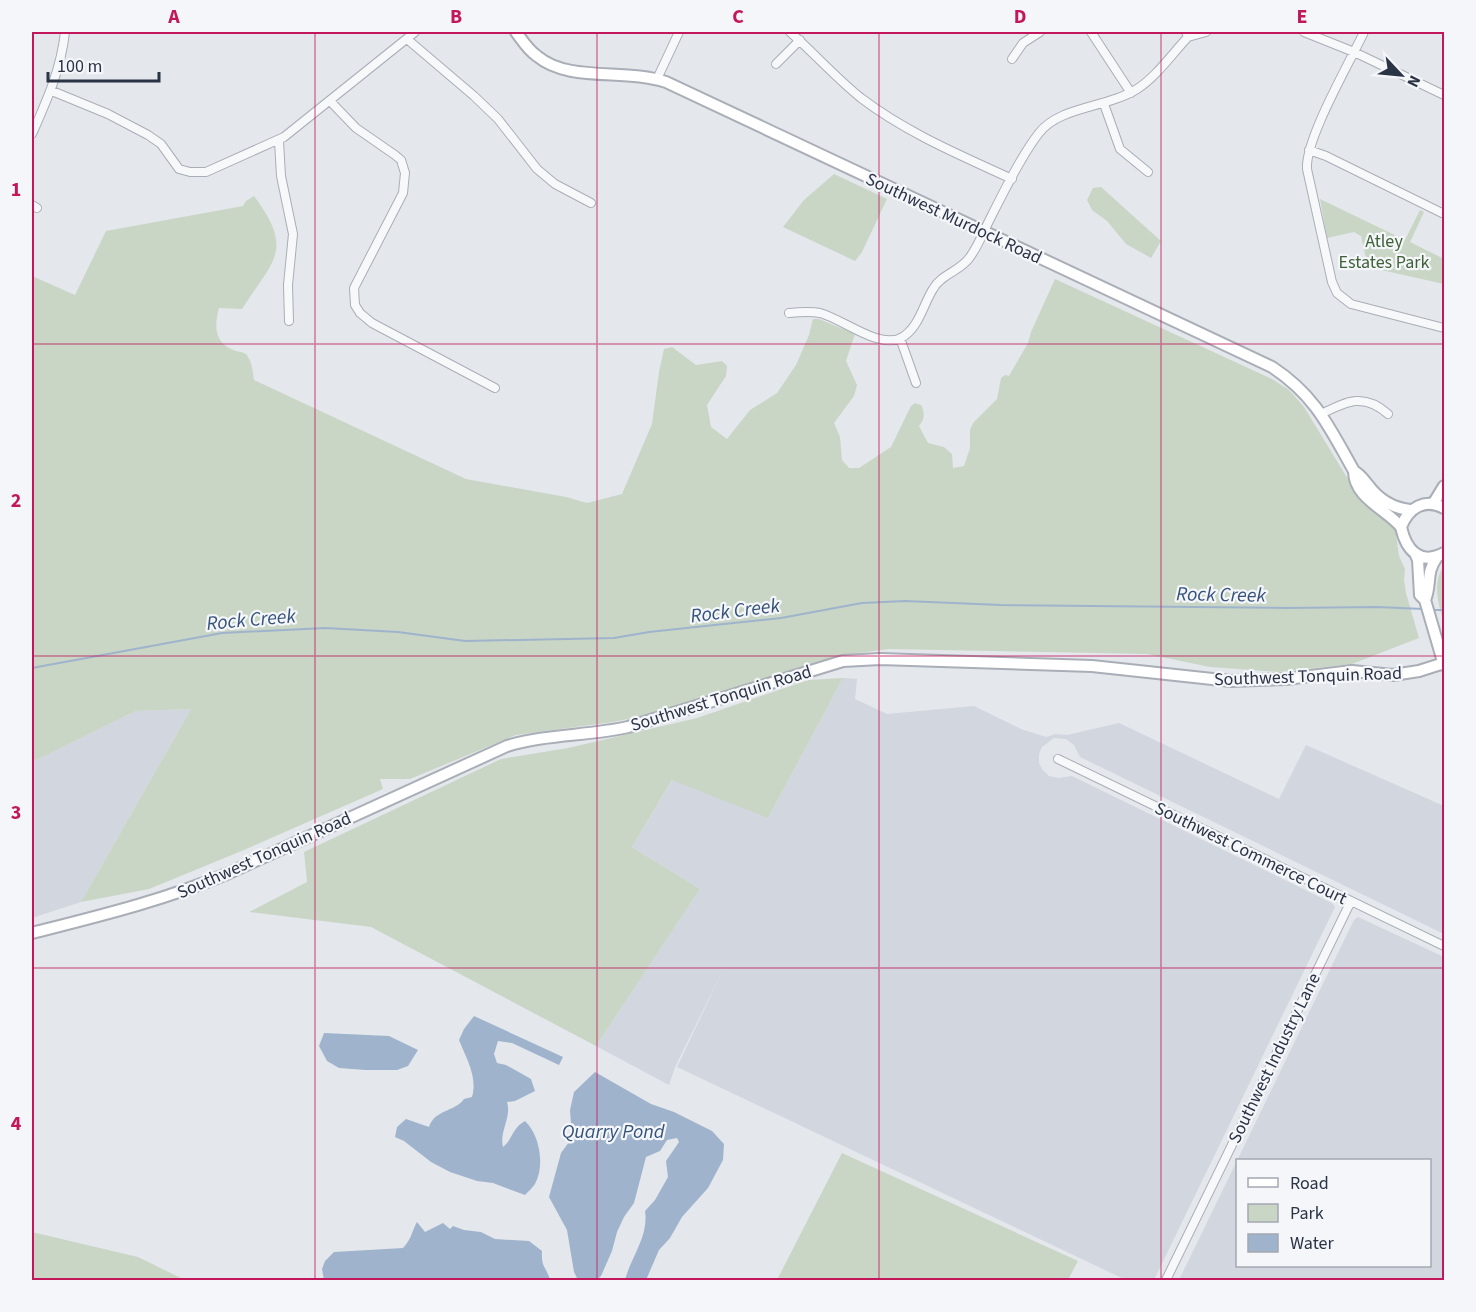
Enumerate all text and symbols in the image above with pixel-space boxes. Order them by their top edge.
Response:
text: A [167,3,180,31]
text: B [450,3,462,31]
text: C [732,3,744,31]
text: D [1014,3,1026,31]
text: E [1297,3,1307,31]
scale bar [48,45,159,83]
north arrow [1371,45,1431,105]
text: 100 m [57,54,102,79]
text: N [1401,72,1426,91]
street label: Southwest Murdock Road [862,167,1046,270]
text: 1 [11,176,21,204]
park label: Atley Estates Park [1339,229,1429,275]
text: 2 [11,487,21,515]
water label: Rock Creek [1176,580,1267,610]
water label: Rock Creek [689,592,782,630]
water label: Rock Creek [205,602,297,638]
street label: Southwest Tonquin Road [628,659,815,738]
street label: Southwest Tonquin Road [1214,661,1402,692]
street label: Southwest Commerce Court [1150,796,1351,911]
text: 3 [11,799,21,827]
street label: Southwest Tonquin Road [173,806,355,905]
street label: Southwest Industry Lane [1222,969,1327,1148]
text: 4 [11,1110,22,1138]
water label: Quarry Pond [562,1118,666,1146]
legend [1236,1159,1431,1267]
text: Road [1290,1171,1329,1196]
text: Park [1290,1201,1324,1226]
text: Water [1290,1231,1334,1256]

